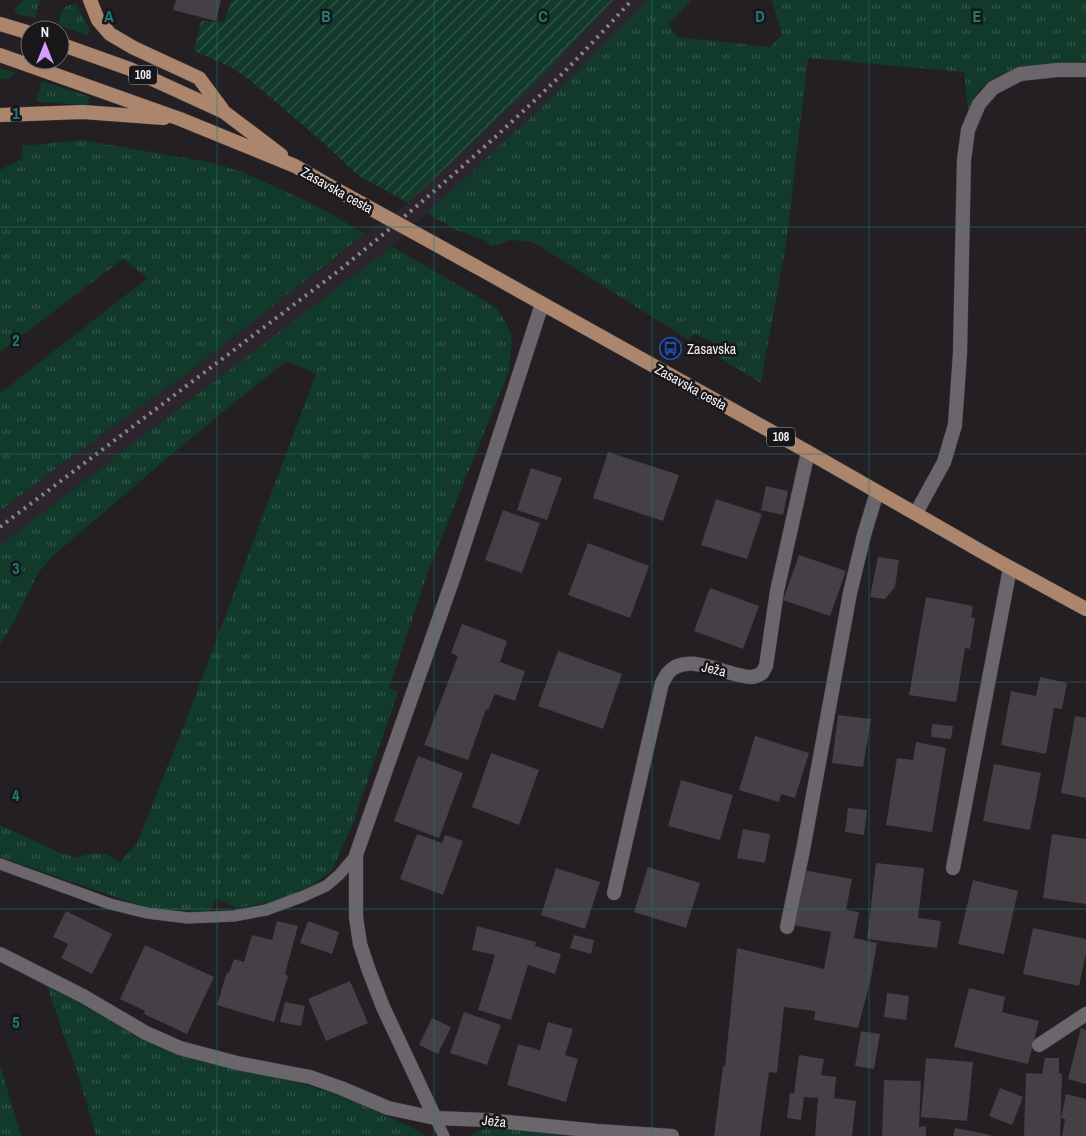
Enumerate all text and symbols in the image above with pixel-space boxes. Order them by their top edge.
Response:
text: A [104,5,114,27]
text: B [321,5,331,27]
text: C [538,5,548,27]
text: D [755,5,765,27]
text: E [973,5,982,27]
north arrow [20,20,70,70]
text: N [41,23,49,41]
road number: 108 [129,66,157,84]
text: 1 [12,102,20,124]
street label: Zasavska cesta [298,163,377,218]
text: 2 [12,329,20,351]
bus stop icon: Zasavska [659,337,683,361]
place label: Zasavska [687,340,737,358]
street label: Zasavska cesta [652,360,731,415]
road number: 108 [767,428,795,447]
text: 3 [12,557,20,579]
street label: Ježa [700,658,728,681]
text: 4 [12,784,20,806]
text: 5 [12,1011,20,1033]
street label: Ježa [481,1111,508,1131]

